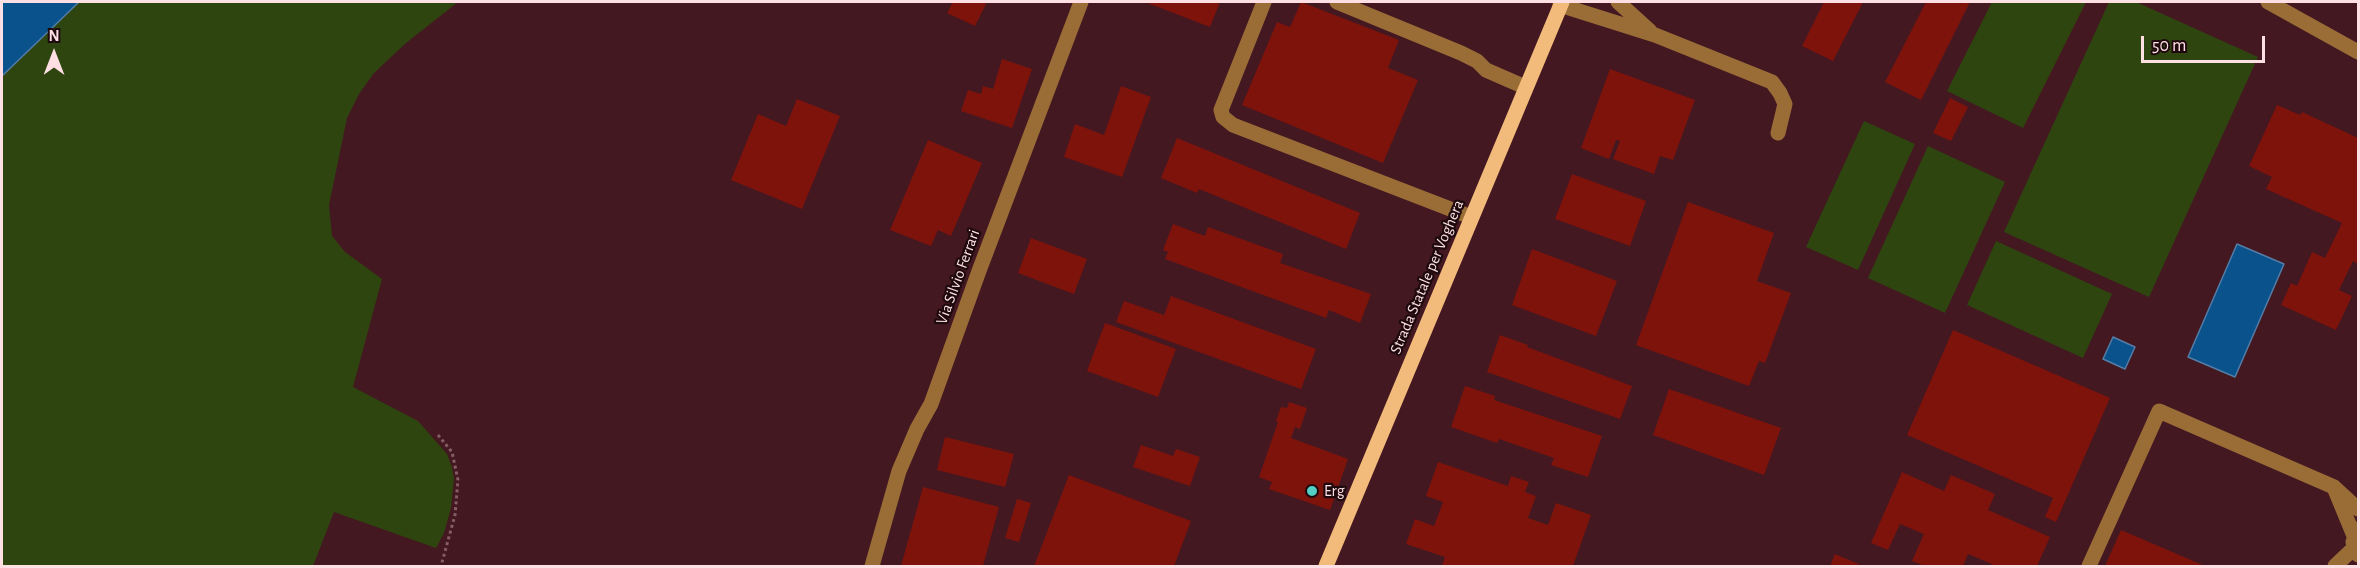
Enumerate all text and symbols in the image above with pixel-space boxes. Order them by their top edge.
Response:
north arrow [24,24,84,84]
scale bar [2144,24,2268,62]
text: N [48,28,60,44]
text: 50 m [2152,37,2186,55]
street label: Strada Statale per Voghera [1386,197,1468,357]
street label: Via Silvio Ferrari [932,227,984,327]
place label: Erg [1324,481,1345,501]
marker: Erg [1305,484,1319,498]

